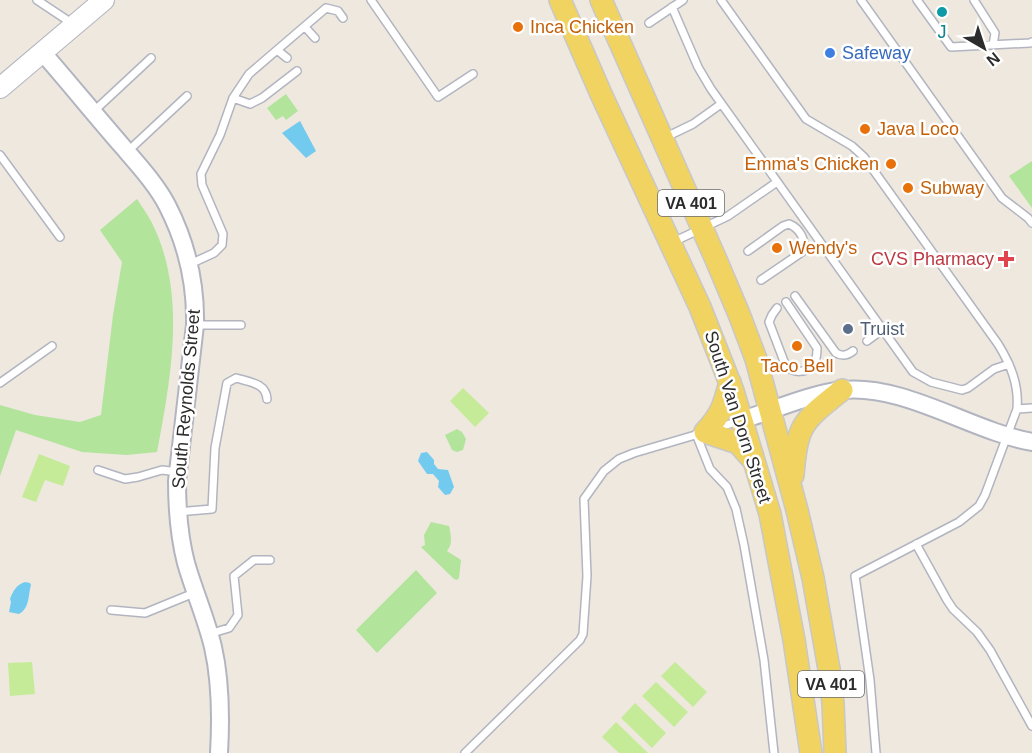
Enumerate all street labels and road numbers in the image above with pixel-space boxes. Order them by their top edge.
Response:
road number: VA 401 [658,190,724,216]
street label: South Reynolds Street [168,308,204,490]
street label: South Van Dorn Street [701,328,775,506]
road number: VA 401 [798,671,864,697]

